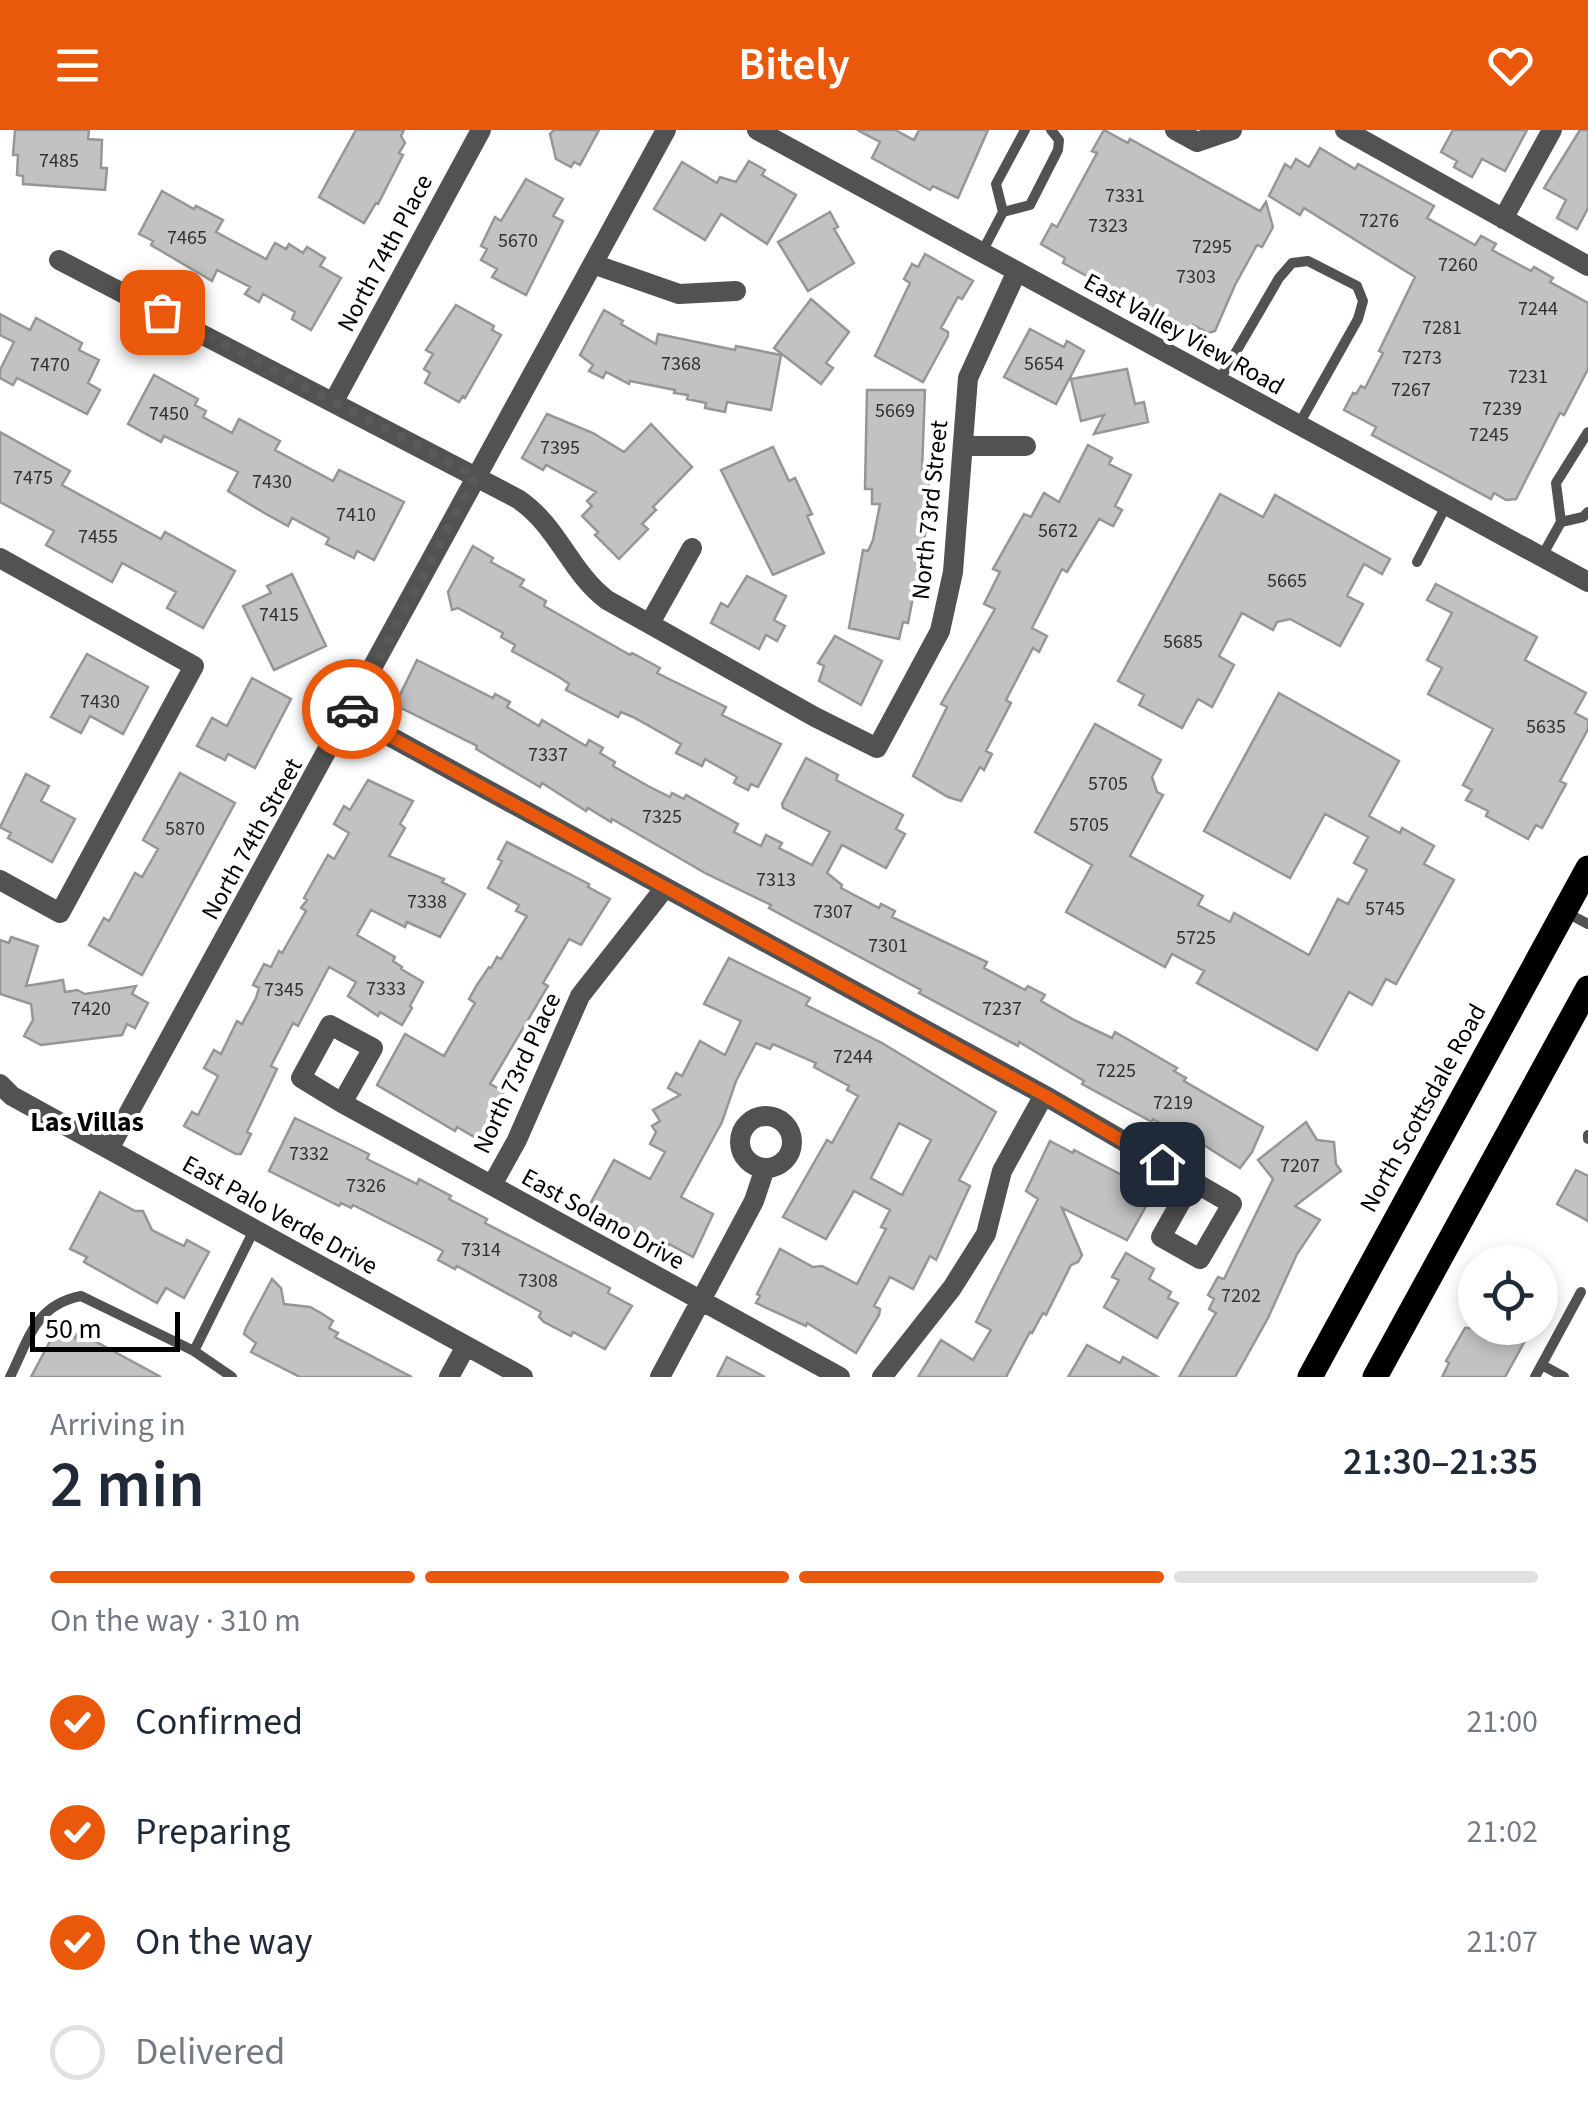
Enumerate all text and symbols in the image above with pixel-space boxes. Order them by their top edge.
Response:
text: Bitely [738,33,850,97]
icon: menu [50,38,105,93]
icon: heart [1483,38,1538,93]
house number: 7485 [39,147,79,175]
street label: North 74th Place [328,168,442,338]
house number: 7331 [1105,182,1145,210]
house number: 7276 [1359,207,1399,235]
house number: 7323 [1088,212,1128,240]
house number: 7465 [167,224,207,252]
house number: 5670 [498,227,538,255]
house number: 7295 [1192,233,1232,261]
house number: 7260 [1438,251,1478,279]
house number: 7303 [1176,263,1216,291]
street label: East Valley View Road [1077,264,1291,404]
pin [120,270,205,355]
icon: bag [135,285,190,340]
house number: 7244 [1518,295,1558,323]
house number: 7281 [1422,314,1462,342]
house number: 7273 [1402,344,1442,372]
house number: 7368 [661,350,701,378]
house number: 5654 [1024,350,1064,378]
house number: 7470 [30,351,70,379]
house number: 7231 [1508,363,1548,391]
house number: 7267 [1391,376,1431,404]
house number: 7239 [1482,395,1522,423]
house number: 5669 [875,397,915,425]
house number: 7450 [149,400,189,428]
street label: North 73rd Street [903,418,957,602]
house number: 7245 [1469,421,1509,449]
house number: 7395 [540,434,580,462]
house number: 7475 [13,464,53,492]
house number: 7430 [252,468,292,496]
house number: 7410 [336,501,376,529]
house number: 5672 [1038,517,1078,545]
house number: 7455 [78,523,118,551]
house number: 5665 [1267,567,1307,595]
house number: 7415 [259,601,299,629]
house number: 5685 [1163,628,1203,656]
courier [302,659,402,759]
icon: car [325,682,380,737]
house number: 7430 [80,688,120,716]
house number: 5635 [1526,713,1566,741]
house number: 7337 [528,741,568,769]
street label: North 74th Street [193,751,312,926]
house number: 5705 [1088,770,1128,798]
house number: 7325 [642,803,682,831]
house number: 5705 [1069,811,1109,839]
house number: 5870 [165,815,205,843]
house number: 7313 [756,866,796,894]
house number: 7338 [407,888,447,916]
house number: 5745 [1365,895,1405,923]
house number: 7307 [813,898,853,926]
house number: 5725 [1176,924,1216,952]
house number: 7301 [868,932,908,960]
house number: 7333 [366,975,406,1003]
house number: 7345 [264,976,304,1004]
street label: North 73rd Place [464,987,570,1159]
house number: 7420 [71,995,111,1023]
house number: 7237 [982,995,1022,1023]
street label: North Scottsdale Road [1351,997,1495,1219]
house number: 7244 [833,1043,873,1071]
house number: 7225 [1096,1057,1136,1085]
house number: 7219 [1153,1089,1193,1117]
district label: Las Villas [30,1102,144,1142]
pin [1120,1122,1205,1207]
icon: home [1135,1137,1190,1192]
house number: 7332 [289,1140,329,1168]
street label: East Palo Verde Drive [176,1146,384,1284]
house number: 7207 [1280,1152,1320,1180]
street label: East Solano Drive [515,1159,691,1279]
house number: 7326 [346,1172,386,1200]
house number: 7314 [461,1236,501,1264]
map controls [1458,1245,1558,1345]
button: locate [1458,1245,1558,1345]
house number: 7308 [518,1267,558,1295]
house number: 7202 [1221,1282,1261,1310]
scale bar [30,1307,180,1352]
text: 50 m [45,1309,102,1349]
text: Arriving in [50,1402,186,1448]
text: 21:30–21:35 [1343,1435,1538,1489]
text: 2 min [50,1439,205,1532]
text: On the way · 310 m [50,1598,301,1644]
icon: check [50,1695,105,1750]
text: Confirmed [135,1695,303,1749]
text: 21:00 [1466,1699,1538,1745]
icon: check [50,1805,105,1860]
text: Preparing [135,1805,290,1859]
text: 21:02 [1466,1809,1538,1855]
icon: check [50,1915,105,1970]
text: On the way [135,1915,312,1969]
text: 21:07 [1466,1919,1538,1965]
text: Delivered [135,2025,285,2079]

